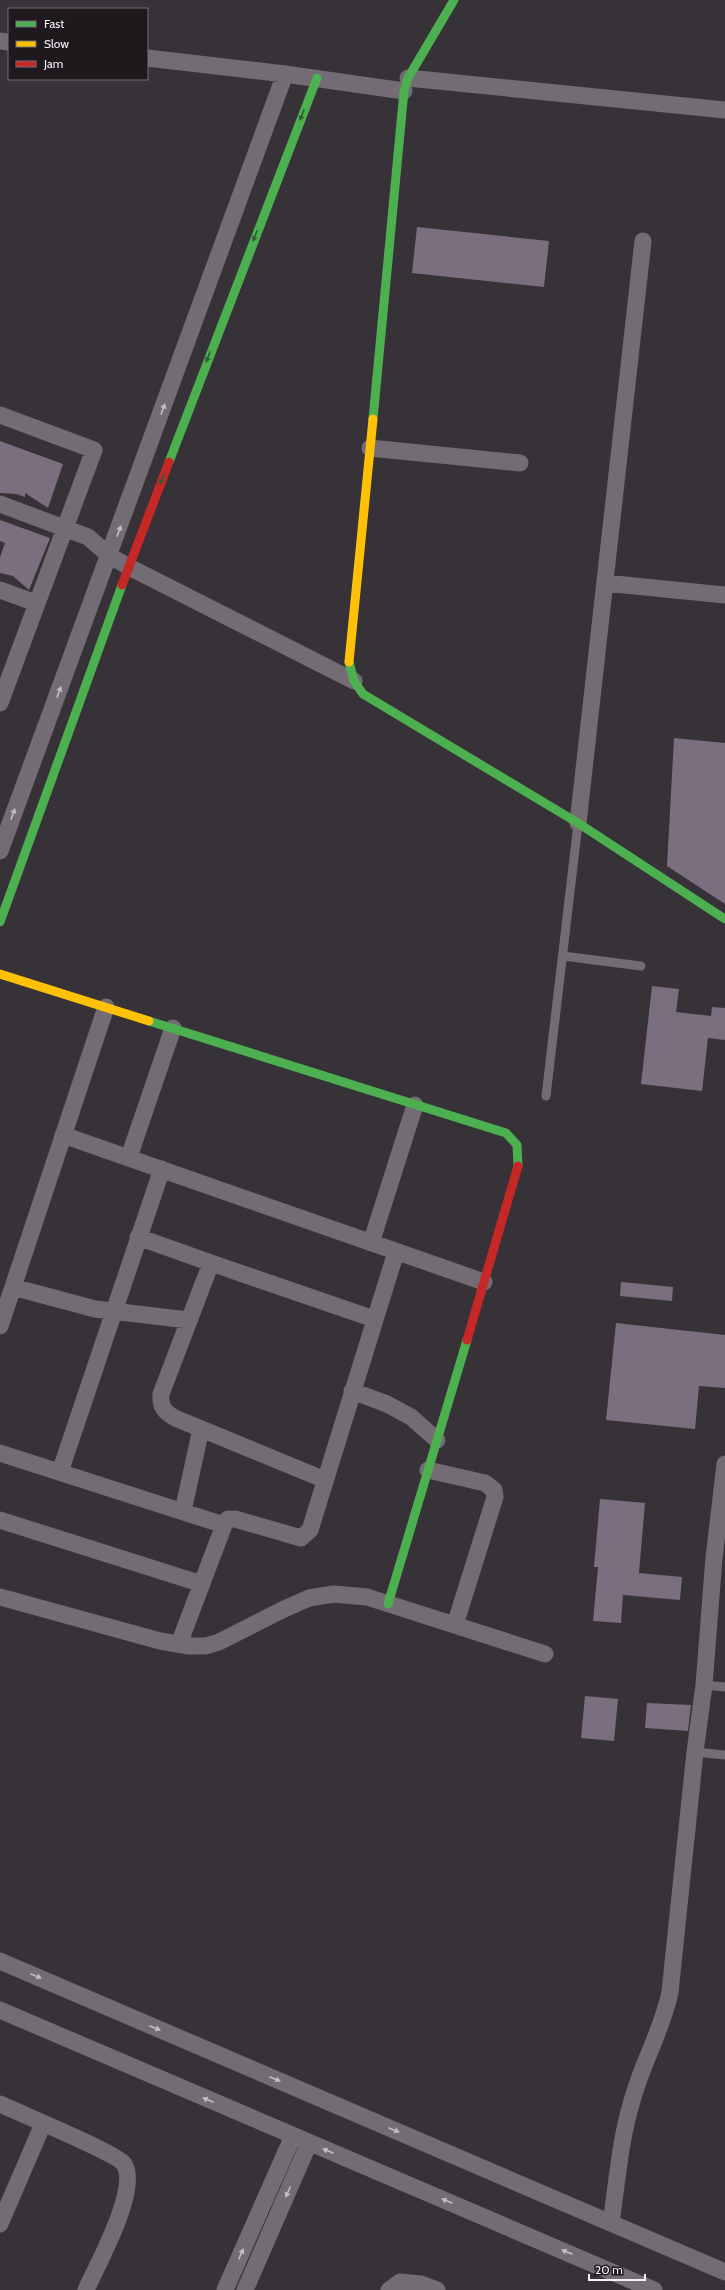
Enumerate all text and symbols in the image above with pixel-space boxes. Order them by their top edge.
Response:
legend [8,8,148,80]
text: Fast [44,16,64,31]
text: Slow [44,36,69,51]
text: Jam [43,56,63,71]
one-way arrow [299,109,305,121]
one-way arrow [251,230,257,242]
one-way arrow [205,351,211,363]
one-way arrow [160,402,166,414]
one-way arrow [159,473,165,485]
one-way arrow [116,525,122,537]
one-way arrow [56,686,62,698]
one-way arrow [11,808,17,820]
one-way arrow [30,1974,42,1980]
one-way arrow [150,2025,161,2031]
one-way arrow [269,2076,280,2082]
one-way arrow [202,2096,214,2103]
one-way arrow [389,2128,401,2134]
one-way arrow [321,2147,333,2153]
one-way arrow [285,2186,291,2197]
one-way arrow [441,2198,453,2204]
one-way arrow [561,2248,573,2254]
one-way arrow [238,2249,244,2260]
scale bar [589,2256,645,2282]
text: 20 m [595,2262,623,2277]

